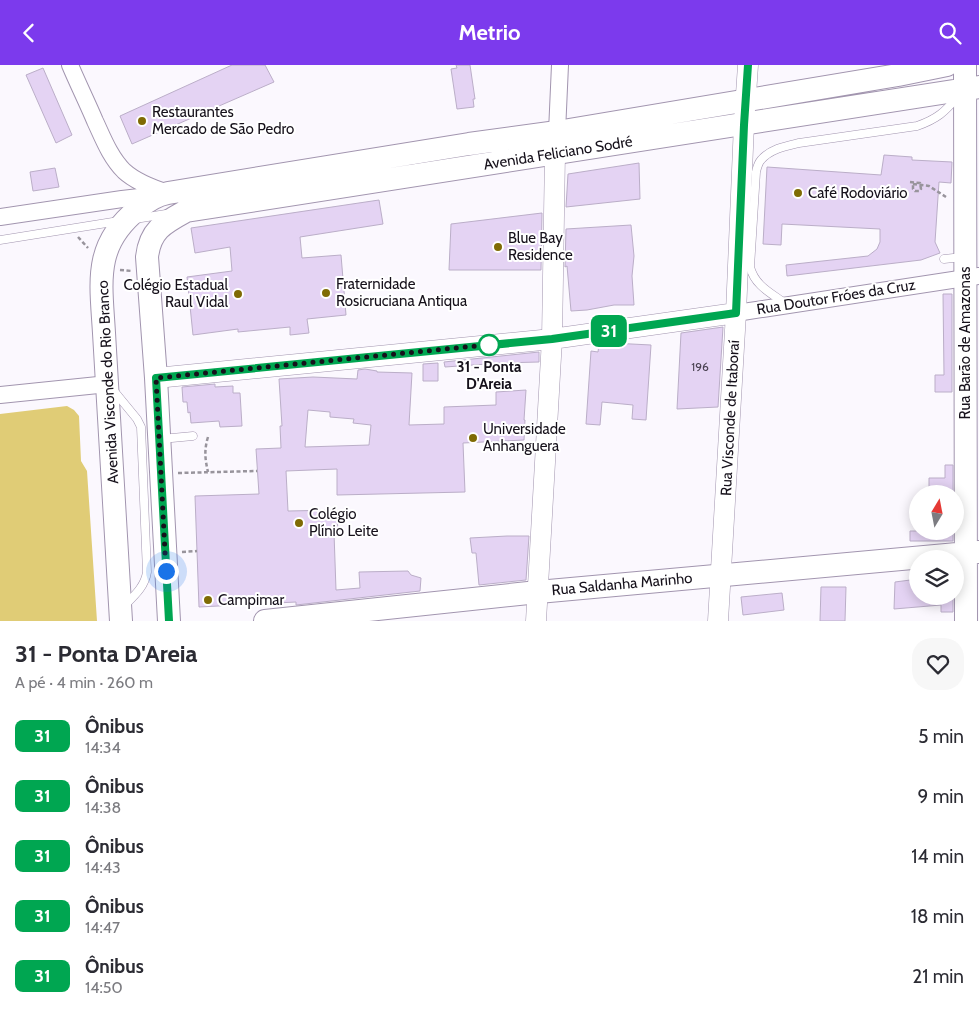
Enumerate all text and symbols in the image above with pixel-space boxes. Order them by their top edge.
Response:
icon: back [15,19,43,47]
text: Metrio [458,19,521,46]
icon: search [936,19,964,47]
place label: Restaurantes Mercado de São Pedro [152,103,294,138]
marker: Restaurantes Mercado de São Pedro [136,115,148,127]
street label: Avenida Feliciano Sodré [482,132,634,174]
place label: Café Rodoviário [808,184,908,202]
marker: Café Rodoviário [792,187,804,199]
place label: Blue Bay Residence [508,229,573,264]
marker: Blue Bay Residence [492,241,504,253]
street label: Rua Barão de Amazonas [956,267,974,419]
place label: Fraternidade Rosicruciana Antiqua [336,275,468,310]
place label: Colégio Estadual Raul Vidal [123,276,228,311]
street label: Rua Doutor Fróes da Cruz [755,276,917,318]
street label: Avenida Visconde do Rio Branco [94,280,122,484]
marker: Fraternidade Rosicruciana Antiqua [320,287,332,299]
marker: Colégio Estadual Raul Vidal [232,288,244,300]
line badge: 31 [586,315,632,347]
text: 31 [601,320,617,342]
marker: 31 - Ponta D'Areia [478,334,500,356]
street label: Rua Visconde de Itaboraí [717,340,743,496]
place label: 31 - Ponta D'Areia [457,358,522,393]
house number: 196 [691,359,709,374]
place label: Universidade Anhanguera [483,420,566,455]
marker: Universidade Anhanguera [467,432,479,444]
north arrow [909,485,964,540]
map controls [909,485,964,605]
place label: Colégio Plínio Leite [309,505,379,540]
marker: Colégio Plínio Leite [293,517,305,529]
button: layers [909,550,964,605]
your location [154,559,179,584]
street label: Rua Saldanha Marinho [551,569,693,599]
place label: Campimar [218,591,284,609]
marker: Campimar [202,594,214,606]
button: heart [912,638,964,690]
text: 31 - Ponta D'Areia [15,639,197,668]
text: A pé · 4 min · 260 m [15,673,153,692]
text: Ônibus [85,715,144,738]
text: 31 [34,725,51,747]
text: 5 min [918,725,964,748]
text: 14:34 [85,738,121,757]
text: Ônibus [85,775,144,798]
text: 31 [34,785,51,807]
text: 9 min [918,785,964,808]
text: 14:38 [85,798,121,817]
text: Ônibus [85,835,144,858]
text: 31 [34,845,51,867]
text: 14 min [911,845,964,868]
text: 14:43 [85,858,121,877]
text: Ônibus [85,895,144,918]
text: 31 [34,905,51,927]
text: 18 min [911,905,964,928]
text: 14:47 [85,918,120,937]
text: Ônibus [85,955,144,978]
text: 31 [34,965,51,987]
text: 21 min [912,965,964,988]
text: 14:50 [85,978,123,997]

